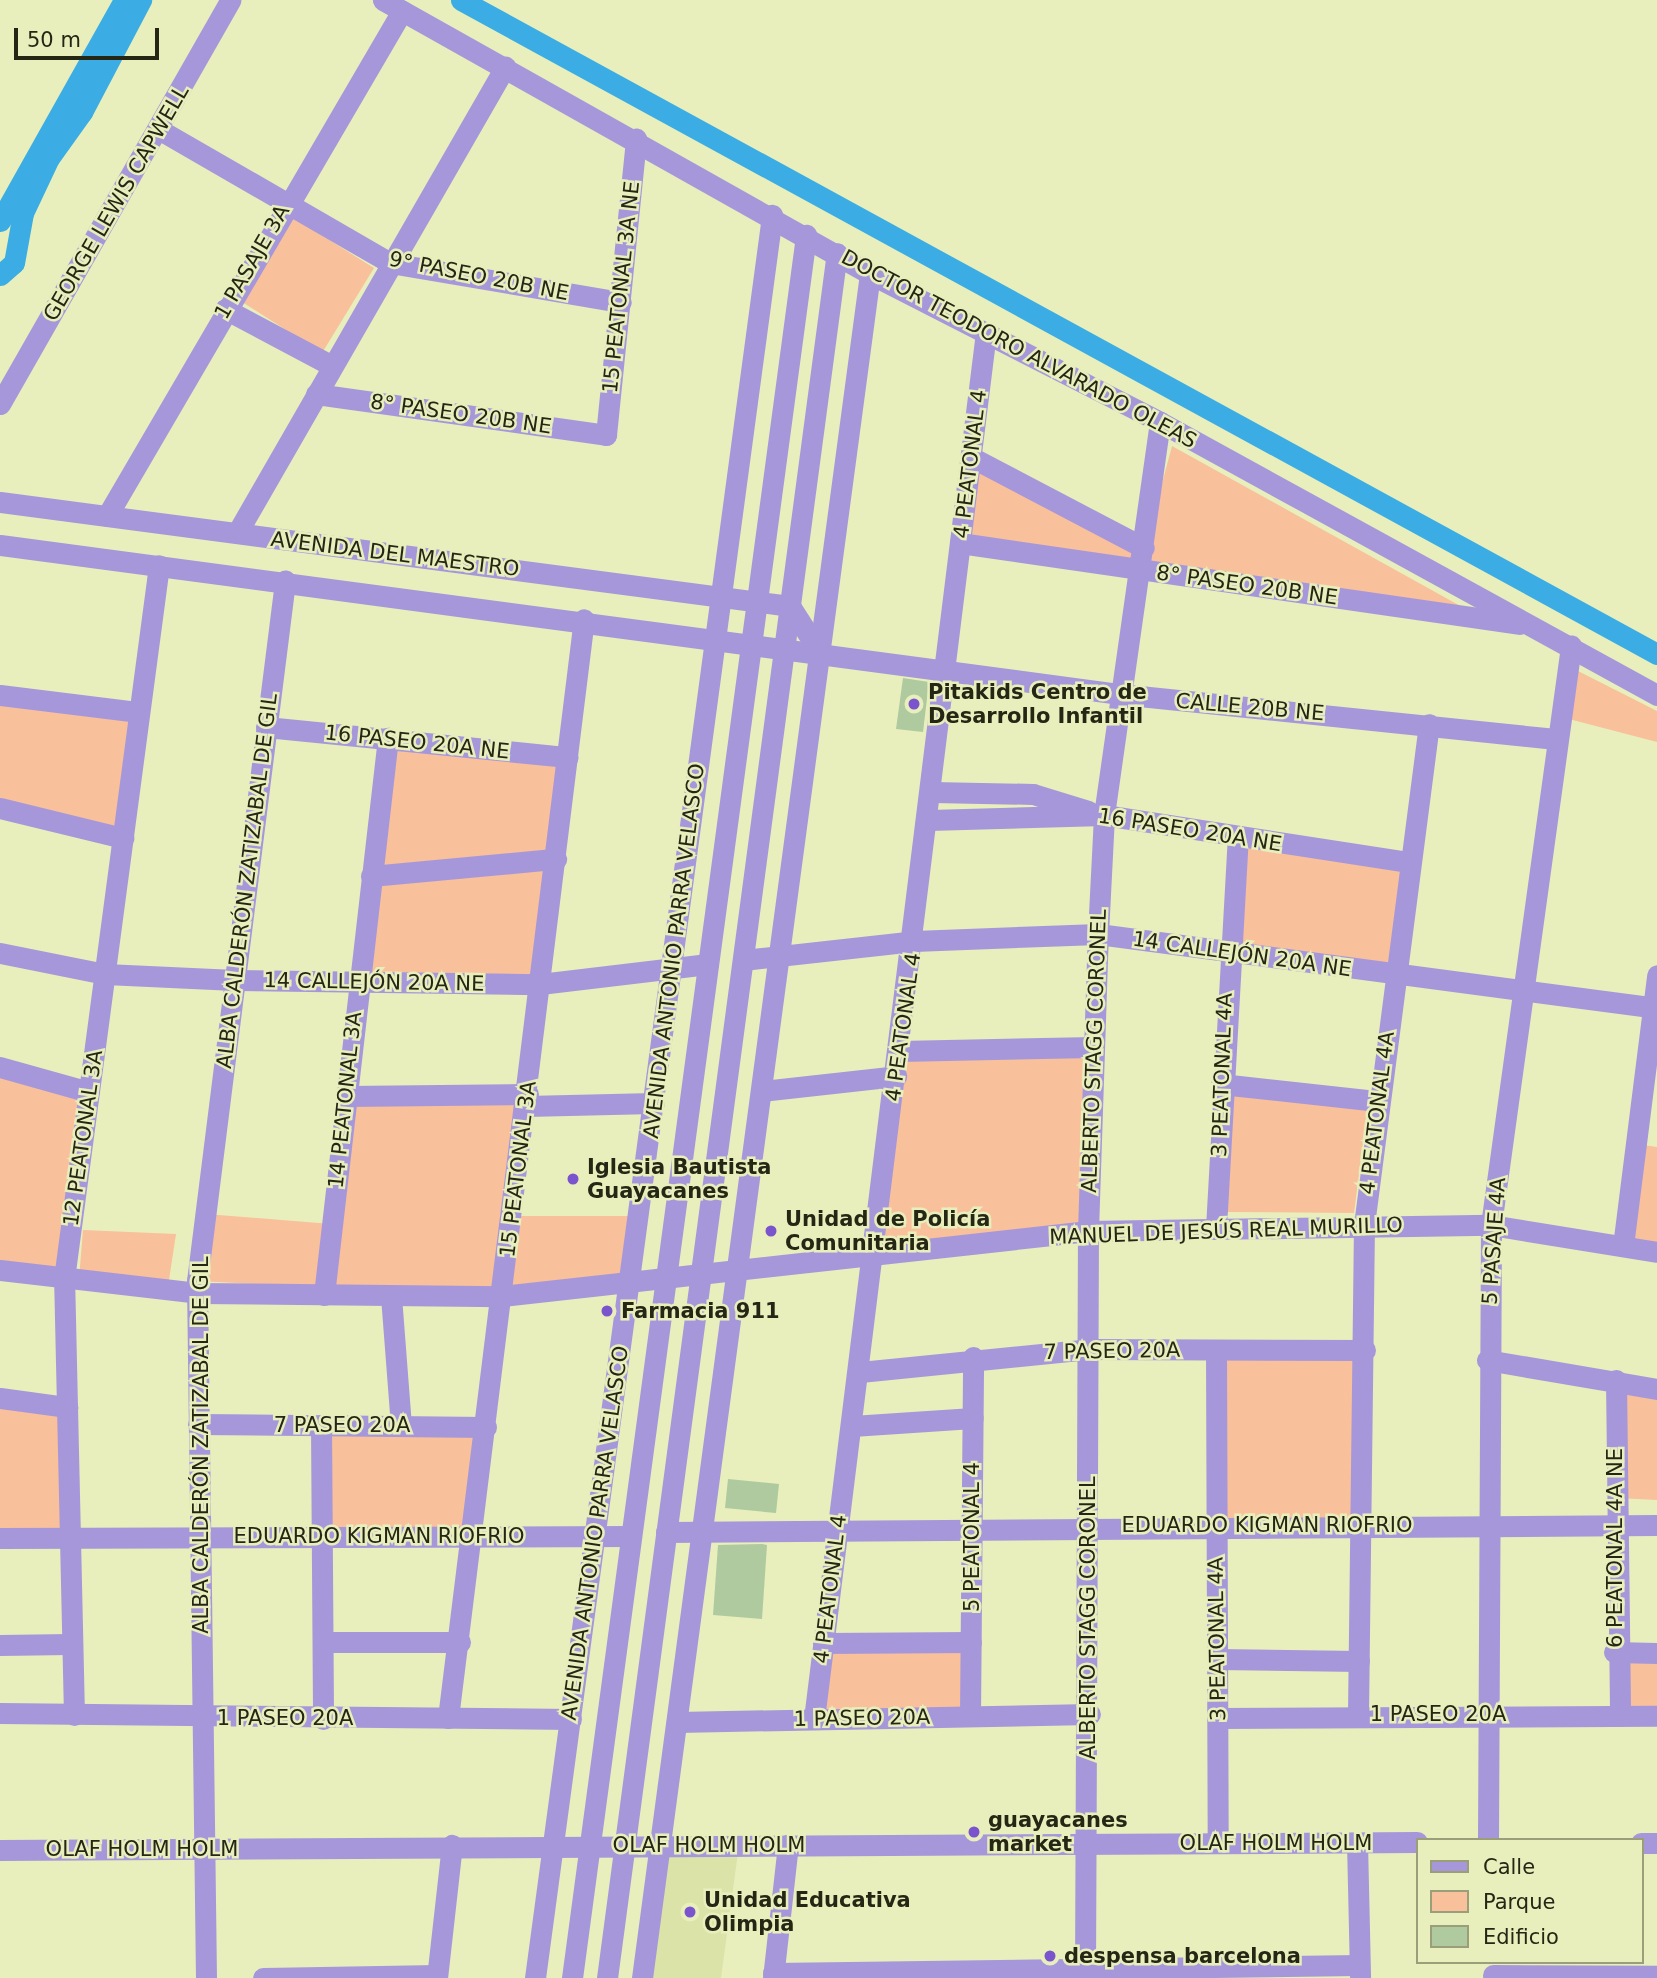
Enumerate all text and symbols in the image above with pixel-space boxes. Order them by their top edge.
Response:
scale bar [18,14,163,58]
text: 50 m [27,28,81,52]
street label: GEORGE LEWIS CAPWELL [38,81,194,325]
street label: 15 PEATONAL 3A NE [597,180,645,394]
street label: 1 PASAJE 3A [209,200,295,324]
street label: DOCTOR TEODORO ALVARADO OLEAS [837,244,1201,454]
street label: 9° PASEO 20B NE [387,246,571,306]
street label: 4 PEATONAL 4 [948,388,992,540]
street label: 8° PASEO 20B NE [369,389,553,439]
street label: AVENIDA DEL MAESTRO [269,526,521,582]
street label: 8° PASEO 20B NE [1155,560,1339,610]
place label: Pitakids Centro de Desarrollo Infantil [928,679,1147,729]
street label: CALLE 20B NE [1175,688,1325,726]
street label: ALBA CALDERÓN ZATIZABAL DE GIL [211,692,283,1070]
marker: Pitakids Centro de Desarrollo Infantil [906,696,922,712]
street label: 16 PASEO 20A NE [323,720,511,764]
street label: AVENIDA ANTONIO PARRA VELASCO [638,762,710,1140]
street label: 16 PASEO 20A NE [1096,803,1284,857]
street label: ALBERTO STAGG CORONEL [1076,909,1112,1193]
street label: 14 CALLEJÓN 20A NE [1131,926,1353,982]
street label: 4 PEATONAL 4 [880,951,926,1103]
street label: 14 CALLEJÓN 20A NE [263,967,485,997]
street label: 3 PEATONAL 4A [1207,992,1237,1158]
street label: 14 PEATONAL 3A [323,1010,367,1190]
street label: 4 PEATONAL 4A [1354,1030,1400,1196]
street label: 12 PEATONAL 3A [58,1048,108,1228]
street label: 15 PEATONAL 3A [495,1079,541,1259]
place label: Iglesia Bautista Guayacanes [587,1154,772,1204]
marker: Iglesia Bautista Guayacanes [565,1171,581,1187]
street label: 5 PASAJE 4A [1477,1176,1511,1306]
place label: Unidad de Policía Comunitaria [785,1206,990,1256]
street label: MANUEL DE JESÚS REAL MURILLO [1049,1212,1403,1250]
marker: Unidad de Policía Comunitaria [763,1223,779,1239]
street label: ALBA CALDERÓN ZATIZABAL DE GIL [188,1256,214,1634]
place label: Farmacia 911 [621,1298,780,1324]
marker: Farmacia 911 [599,1303,615,1319]
street label: 7 PASEO 20A [1043,1337,1181,1365]
street label: AVENIDA ANTONIO PARRA VELASCO [556,1344,634,1722]
street label: 7 PASEO 20A [274,1412,410,1438]
street label: 6 PEATONAL 4A NE [1602,1448,1628,1648]
street label: 5 PEATONAL 4 [959,1462,985,1612]
street label: ALBERTO STAGG CORONEL [1075,1476,1101,1760]
street label: EDUARDO KIGMAN RIOFRIO [1122,1512,1412,1538]
street label: 4 PEATONAL 4 [808,1513,852,1665]
street label: EDUARDO KIGMAN RIOFRIO [234,1523,524,1549]
street label: 3 PEATONAL 4A [1203,1557,1231,1721]
street label: 1 PASEO 20A [1370,1701,1506,1727]
street label: 1 PASEO 20A [793,1704,931,1732]
street label: 1 PASEO 20A [217,1705,353,1731]
place label: guayacanes market [988,1807,1128,1857]
marker: guayacanes market [966,1824,982,1840]
street label: OLAF HOLM HOLM [1180,1830,1372,1856]
street label: OLAF HOLM HOLM [613,1832,805,1858]
street label: OLAF HOLM HOLM [46,1836,238,1862]
legend [1416,1838,1643,1964]
text: Calle [1483,1855,1535,1879]
place label: Unidad Educativa Olimpia [704,1887,911,1937]
text: Parque [1483,1890,1555,1914]
marker: Unidad Educativa Olimpia [682,1904,698,1920]
text: Edificio [1483,1925,1559,1949]
place label: despensa barcelona [1064,1943,1301,1969]
marker: despensa barcelona [1042,1948,1058,1964]

